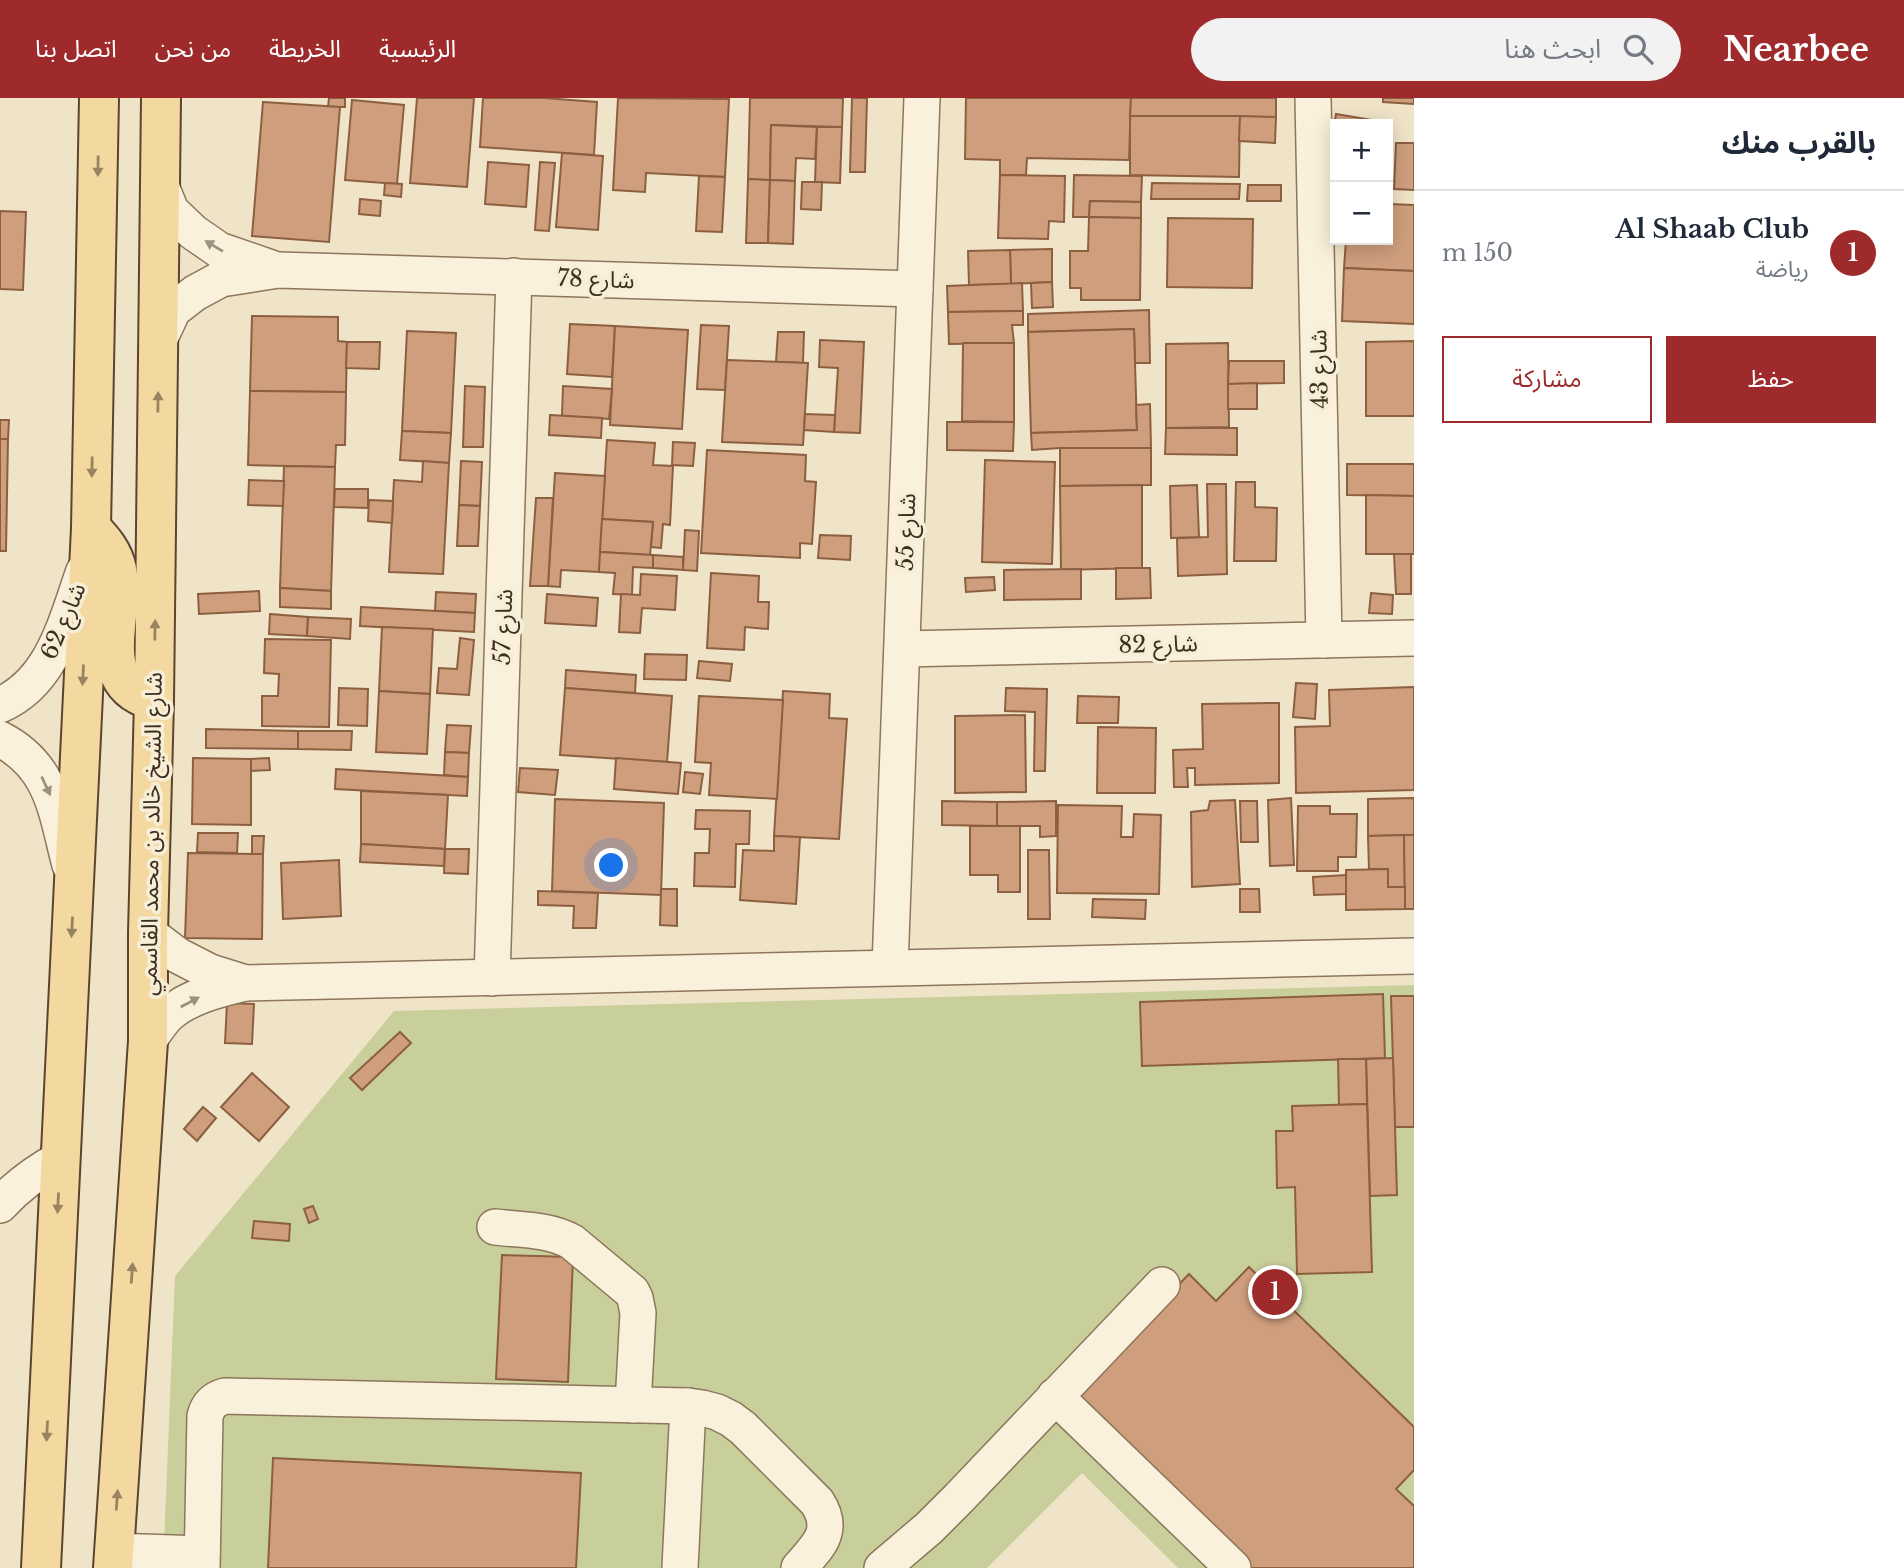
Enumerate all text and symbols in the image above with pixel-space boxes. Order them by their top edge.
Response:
search box [1191,18,1681,81]
text: Nearbee [1723,29,1869,70]
icon: search [1619,30,1657,68]
text: ابحث هنا [1504,33,1601,65]
text: اتصل بنا [35,34,117,63]
text: من نحن [155,34,231,63]
text: الخريطة [269,34,341,63]
text: الرئيسية [379,34,456,63]
map controls [1330,119,1393,245]
button: + [1330,119,1393,182]
text: بالقرب منك [1722,124,1876,161]
one-way arrow [92,155,103,177]
button: − [1330,182,1393,245]
text: Al Shaab Club [1615,213,1809,245]
text: 150 m [1442,239,1513,267]
text: 1 [1848,239,1858,267]
one-way arrow [205,240,224,252]
text: رياضة [1756,255,1809,283]
street label: شارع 78 [557,264,635,297]
street label: شارع 43 [1304,329,1337,409]
button: مشاركة [1442,336,1652,423]
button: حفظ [1666,336,1876,423]
one-way arrow [152,391,164,413]
one-way arrow [86,456,98,478]
street label: شارع 55 [891,493,924,571]
street label: شارع 62 [34,579,94,665]
street label: شارع 57 [488,589,521,666]
one-way arrow [149,618,161,640]
street label: شارع 82 [1118,629,1198,662]
one-way arrow [78,665,89,687]
street label: شارع الشيخ خالد بن محمد القاسمي [134,672,171,996]
one-way arrow [40,776,52,796]
your location [594,848,628,882]
one-way arrow [66,916,77,938]
one-way arrow [180,996,200,1008]
one-way arrow [53,1193,64,1215]
one-way arrow [127,1262,138,1284]
pin: 1 [1252,1266,1298,1318]
one-way arrow [42,1420,53,1442]
one-way arrow [111,1489,122,1511]

